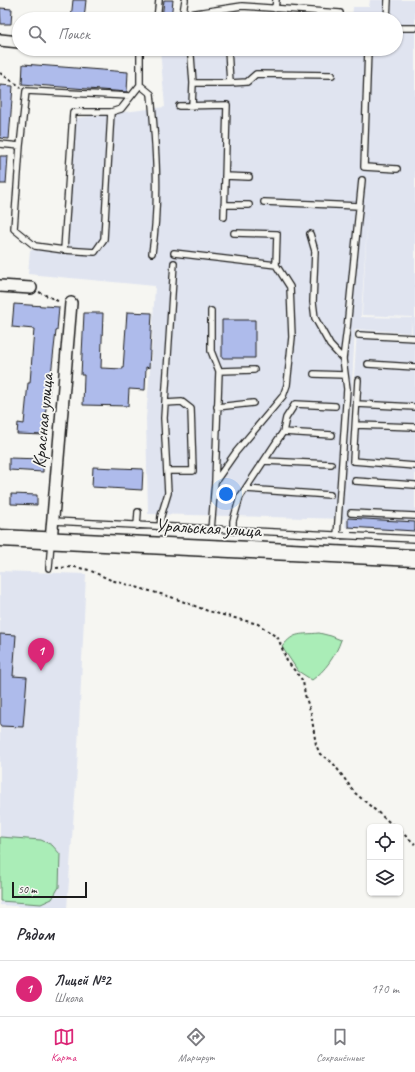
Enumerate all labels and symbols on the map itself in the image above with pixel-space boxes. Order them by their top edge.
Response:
street label: Красная улица [27,370,59,469]
your location [216,484,236,504]
street label: Уральская улица [155,513,264,543]
pin: 1 [28,638,54,671]
scale bar [12,880,87,899]

